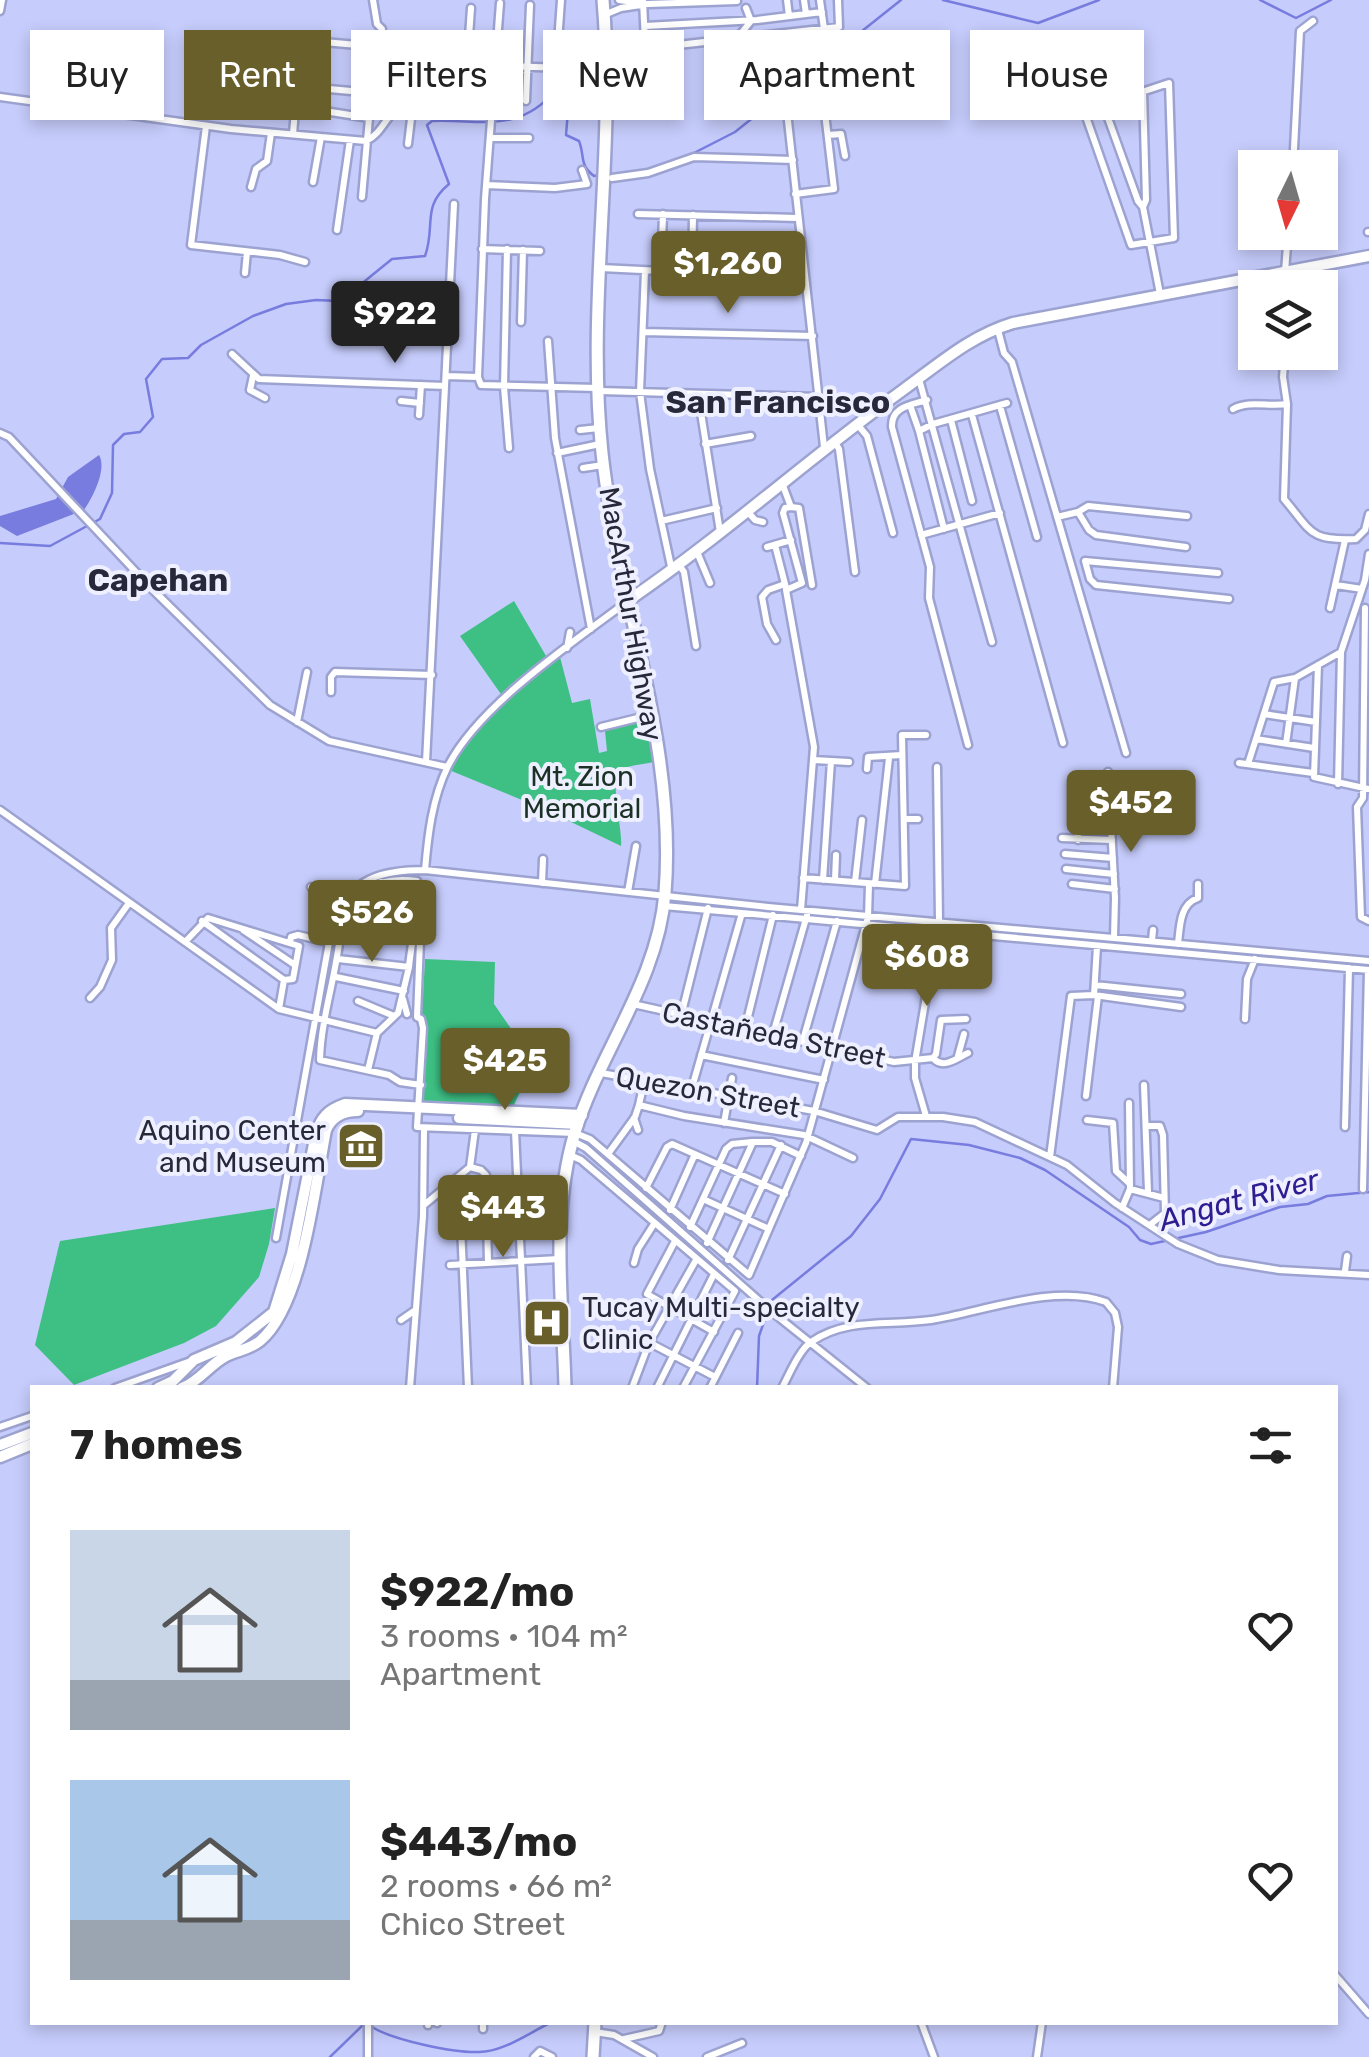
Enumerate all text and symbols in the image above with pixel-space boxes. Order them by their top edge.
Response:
chip: Buy [30,30,164,120]
chip: Rent [184,30,331,120]
chip: Filters [351,30,523,120]
chip: New [543,30,684,120]
chip: Apartment [704,30,950,120]
chip: House [970,30,1144,120]
north arrow [1238,150,1338,250]
map controls [1238,150,1338,370]
pin: $1,260 [647,231,809,316]
text: $1,260 [673,244,783,282]
button: layers [1238,270,1338,370]
pin: $922 [336,281,454,366]
text: $922 [353,294,437,332]
district label: San Francisco [666,383,890,421]
street label: MacArthur Highway [592,484,670,744]
district label: Capehan [88,561,228,599]
park label: Mt. Zion Memorial [523,760,641,825]
pin: $452 [1072,770,1190,855]
text: $452 [1089,783,1173,821]
pin: $526 [313,880,431,965]
text: $526 [330,893,414,931]
pin: $608 [868,924,986,1009]
text: $608 [884,937,970,975]
street label: Castañeda Street [659,995,889,1075]
pin: $425 [446,1028,564,1113]
text: $425 [463,1041,547,1079]
street label: Quezon Street [613,1060,803,1124]
place label: Aquino Center and Museum [139,1114,326,1179]
museum icon: Aquino Center and Museum [335,1120,387,1172]
water label: Angat River [1153,1161,1324,1239]
pin: $443 [444,1175,562,1260]
text: $443 [460,1188,546,1226]
place label: Tucay Multi-specialty Clinic [582,1291,860,1356]
hospital icon: Tucay Multi-specialty Clinic [521,1297,573,1349]
icon: filters [1243,1418,1298,1473]
text: 7 homes [70,1420,243,1470]
text: $922/mo [380,1567,574,1617]
icon: home [150,1570,270,1690]
icon: heart [1243,1603,1298,1658]
text: 3 rooms · 104 m² [380,1617,628,1655]
text: Apartment [380,1655,541,1693]
text: $443/mo [380,1817,577,1867]
icon: home [150,1820,270,1940]
icon: heart [1243,1853,1298,1908]
text: 2 rooms · 66 m² [380,1867,612,1905]
text: Chico Street [380,1905,565,1943]

